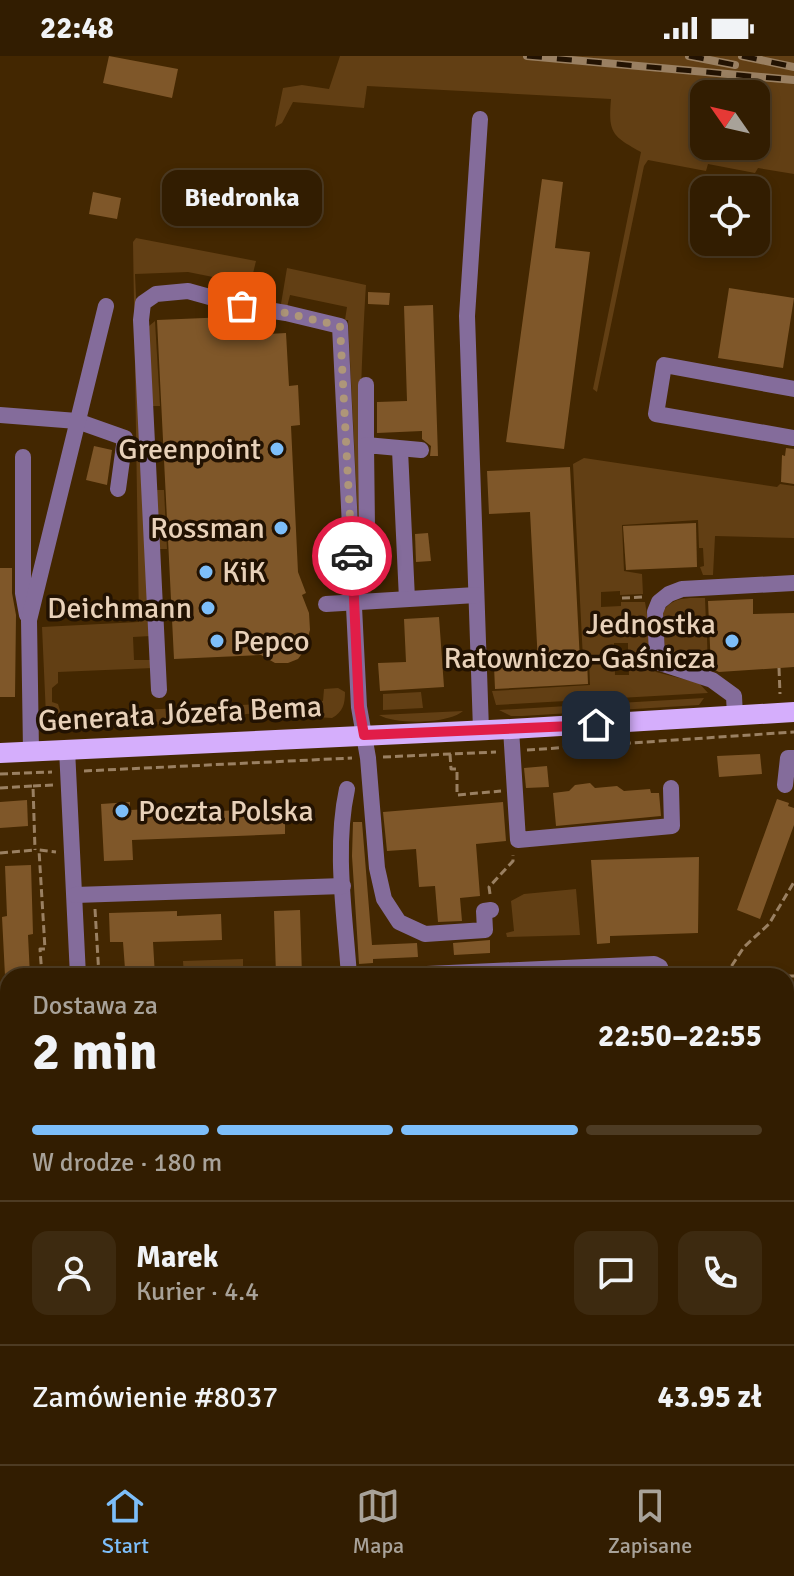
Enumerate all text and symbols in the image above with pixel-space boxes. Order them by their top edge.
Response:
text: 22:48 [40,10,114,47]
north arrow [690,80,770,160]
map controls [690,80,770,256]
callout: Biedronka [162,170,322,226]
button: locate [690,176,770,256]
text: Biedronka [184,182,300,214]
pin [208,272,276,340]
icon: bag [220,284,264,328]
place label: Greenpoint [118,431,261,468]
marker: Greenpoint [268,440,286,458]
place label: Rossman [150,510,265,547]
courier [312,516,392,596]
marker: Rossman [272,519,290,537]
icon: car [330,534,374,578]
place label: KiK [222,554,266,591]
marker: KiK [197,563,215,581]
place label: Deichmann [47,590,192,627]
marker: Deichmann [199,599,217,617]
place label: Jednostka Ratowniczo-Gaśnicza [444,606,716,677]
place label: Pepco [233,623,310,660]
marker: Pepco [208,632,226,650]
marker: Jednostka Ratowniczo-Gaśnicza [723,632,741,650]
street label: Generała Józefa Bema [37,688,323,740]
pin [562,691,630,759]
icon: home [574,703,618,747]
place label: Poczta Polska [138,793,314,830]
marker: Poczta Polska [113,802,131,820]
text: Dostawa za [32,990,158,1022]
text: 22:50–22:55 [598,1018,762,1055]
text: 2 min [32,1020,158,1084]
text: W drodze · 180 m [32,1147,222,1179]
button: person [32,1231,116,1315]
button: chat [574,1231,658,1315]
button: phone [678,1231,762,1315]
text: Marek [136,1239,218,1276]
text: Kurier · 4.4 [136,1276,259,1308]
text: Zamówienie #8037 [32,1379,278,1416]
text: 43.95 zł [658,1379,762,1416]
tab: Start [102,1484,149,1559]
tab: Mapa [352,1484,404,1559]
tab: Zapisane [608,1484,692,1559]

